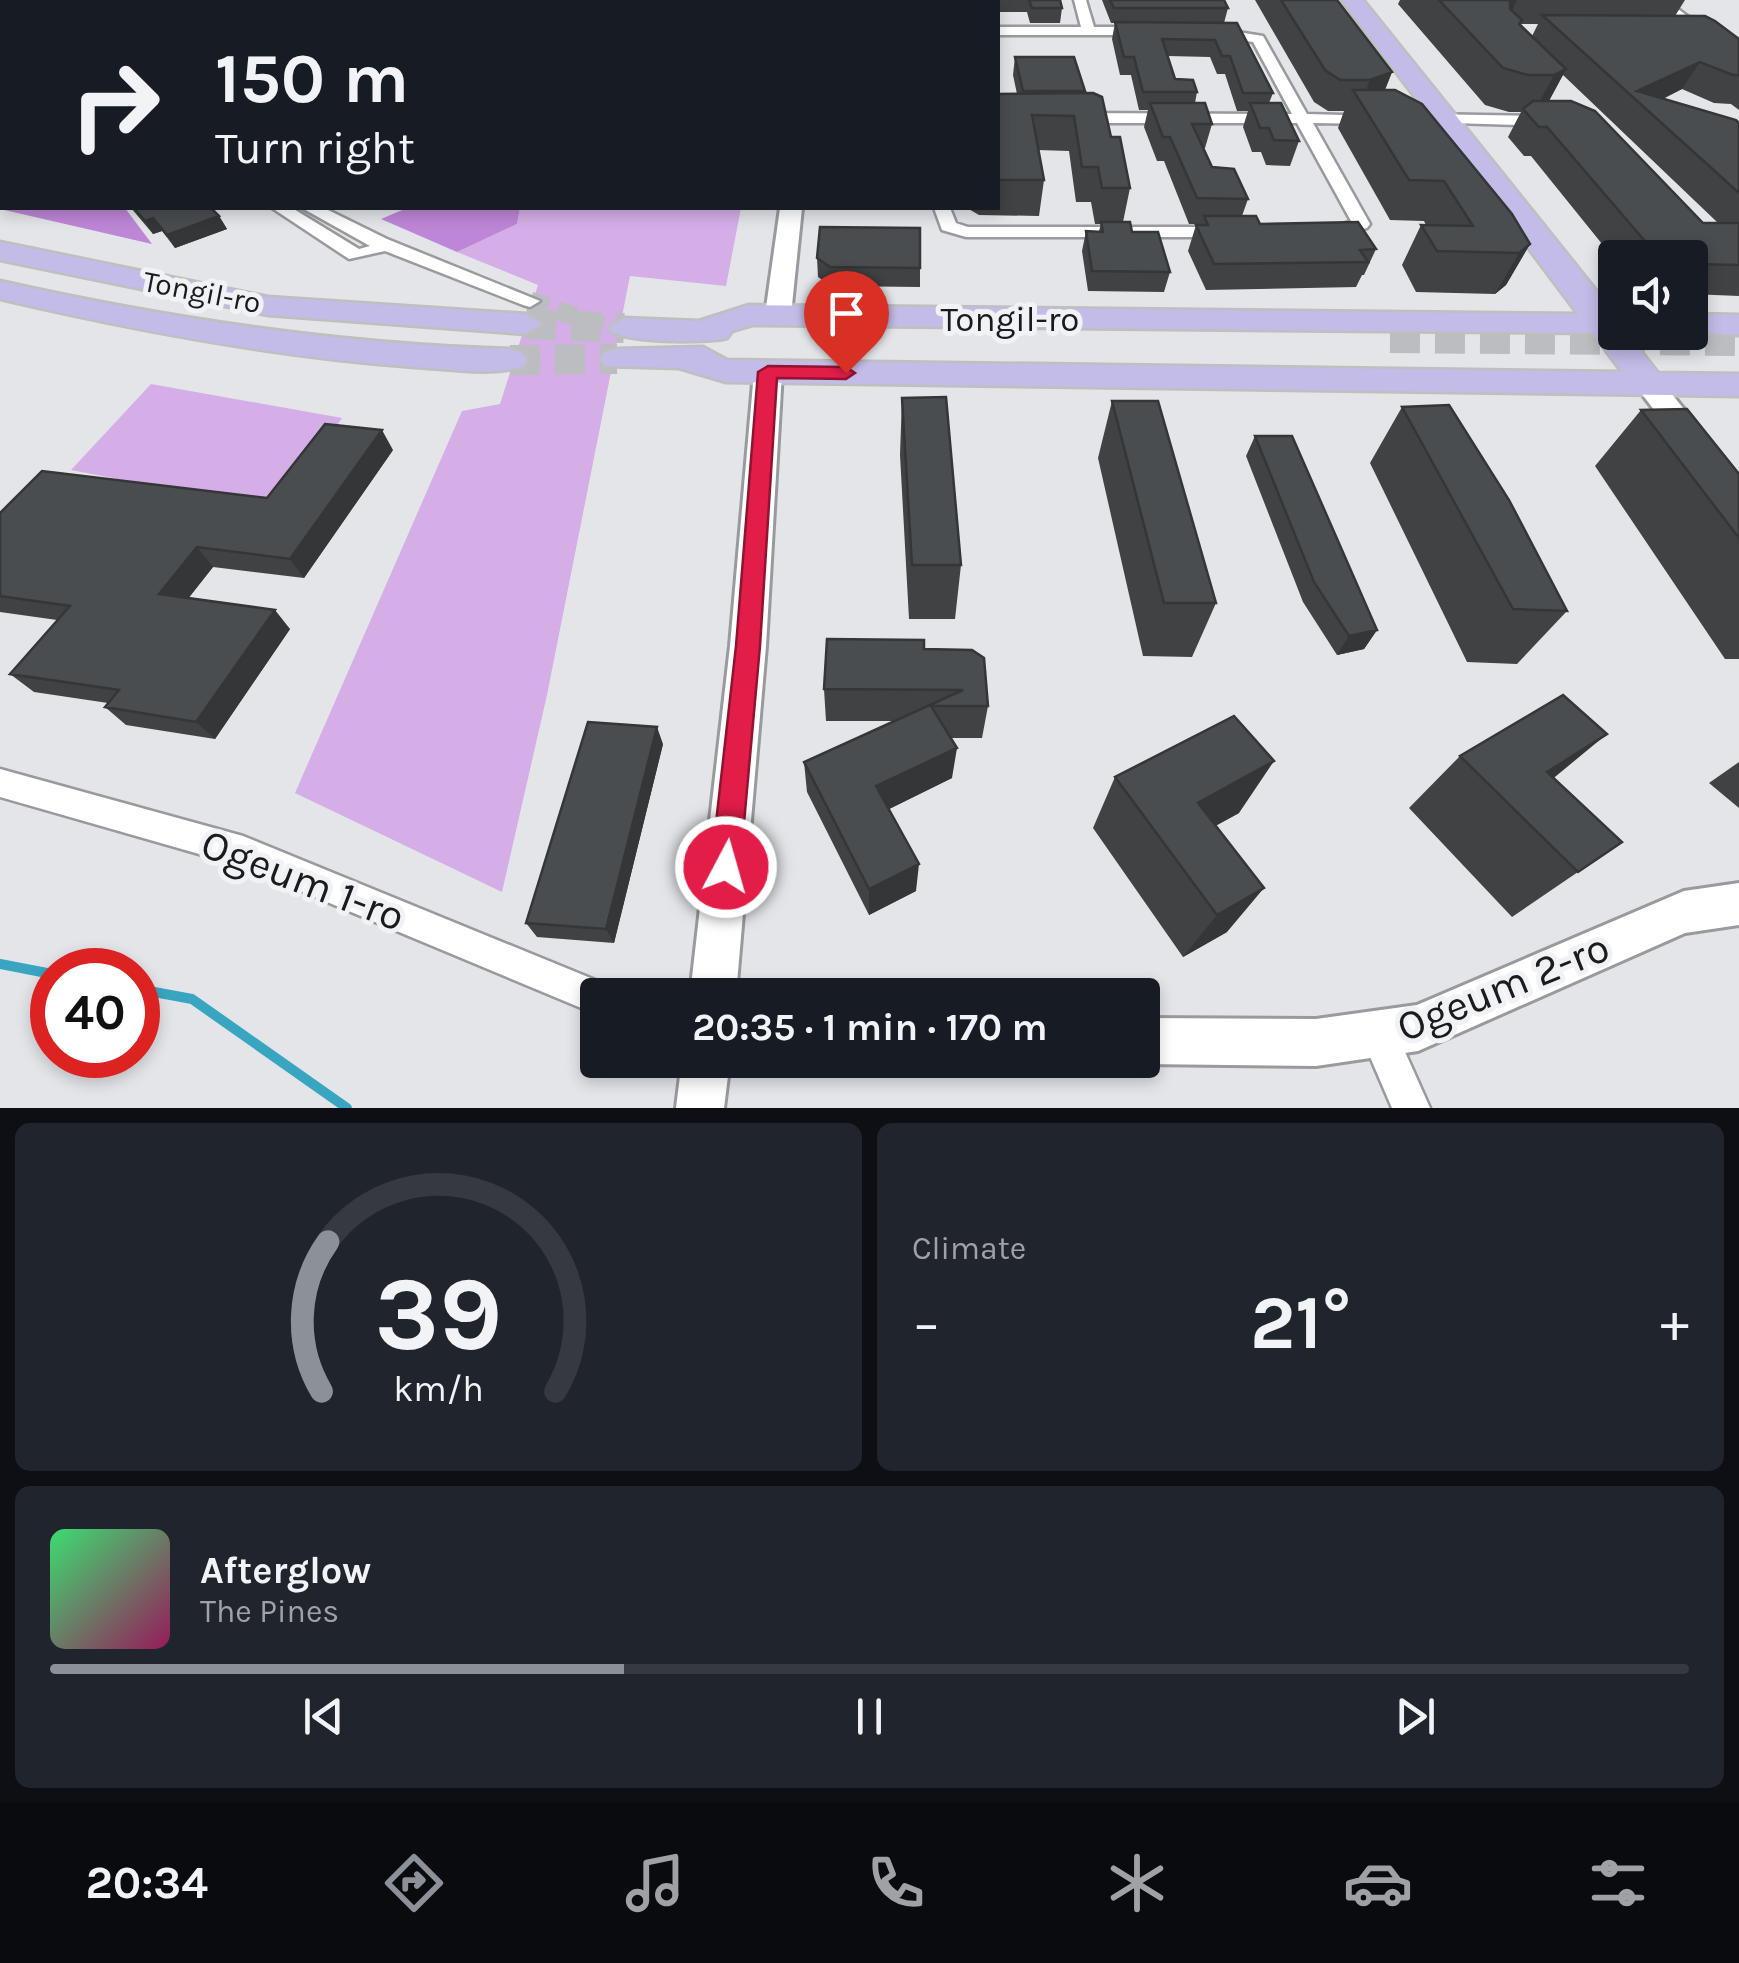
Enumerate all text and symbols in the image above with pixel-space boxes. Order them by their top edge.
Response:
text: 150 m [215,38,409,120]
icon: right [50,40,180,170]
text: Turn right [215,122,415,174]
map controls [1598,240,1708,350]
button: sound [1598,240,1708,350]
street label: Tongil-ro [140,263,264,321]
pin [804,271,889,374]
icon: arrive [819,286,874,341]
street label: Tongil-ro [941,299,1079,340]
position arrow [674,815,778,919]
street label: Ogeum 1-ro [194,818,412,942]
street label: Ogeum 2-ro [1390,922,1616,1052]
speed limit sign: 40 [30,948,160,1078]
text: 20:35 · 1 min · 170 m [692,1005,1048,1050]
text: Climate [912,1230,1026,1267]
text: 39 [374,1254,503,1375]
text: 21° [1250,1279,1351,1367]
text: − [912,1291,941,1355]
text: + [1660,1291,1689,1355]
text: km/h [393,1368,484,1410]
text: Afterglow [200,1548,371,1593]
text: The Pines [200,1593,339,1630]
icon: previous [296,1689,351,1744]
icon: pause [842,1689,897,1744]
icon: next [1388,1689,1443,1744]
icon: directions [379,1848,449,1918]
icon: music [620,1848,690,1918]
icon: phone [861,1848,931,1918]
icon: climate [1102,1848,1172,1918]
icon: car [1343,1848,1413,1918]
icon: filters [1583,1848,1653,1918]
text: 20:34 [85,1857,208,1909]

